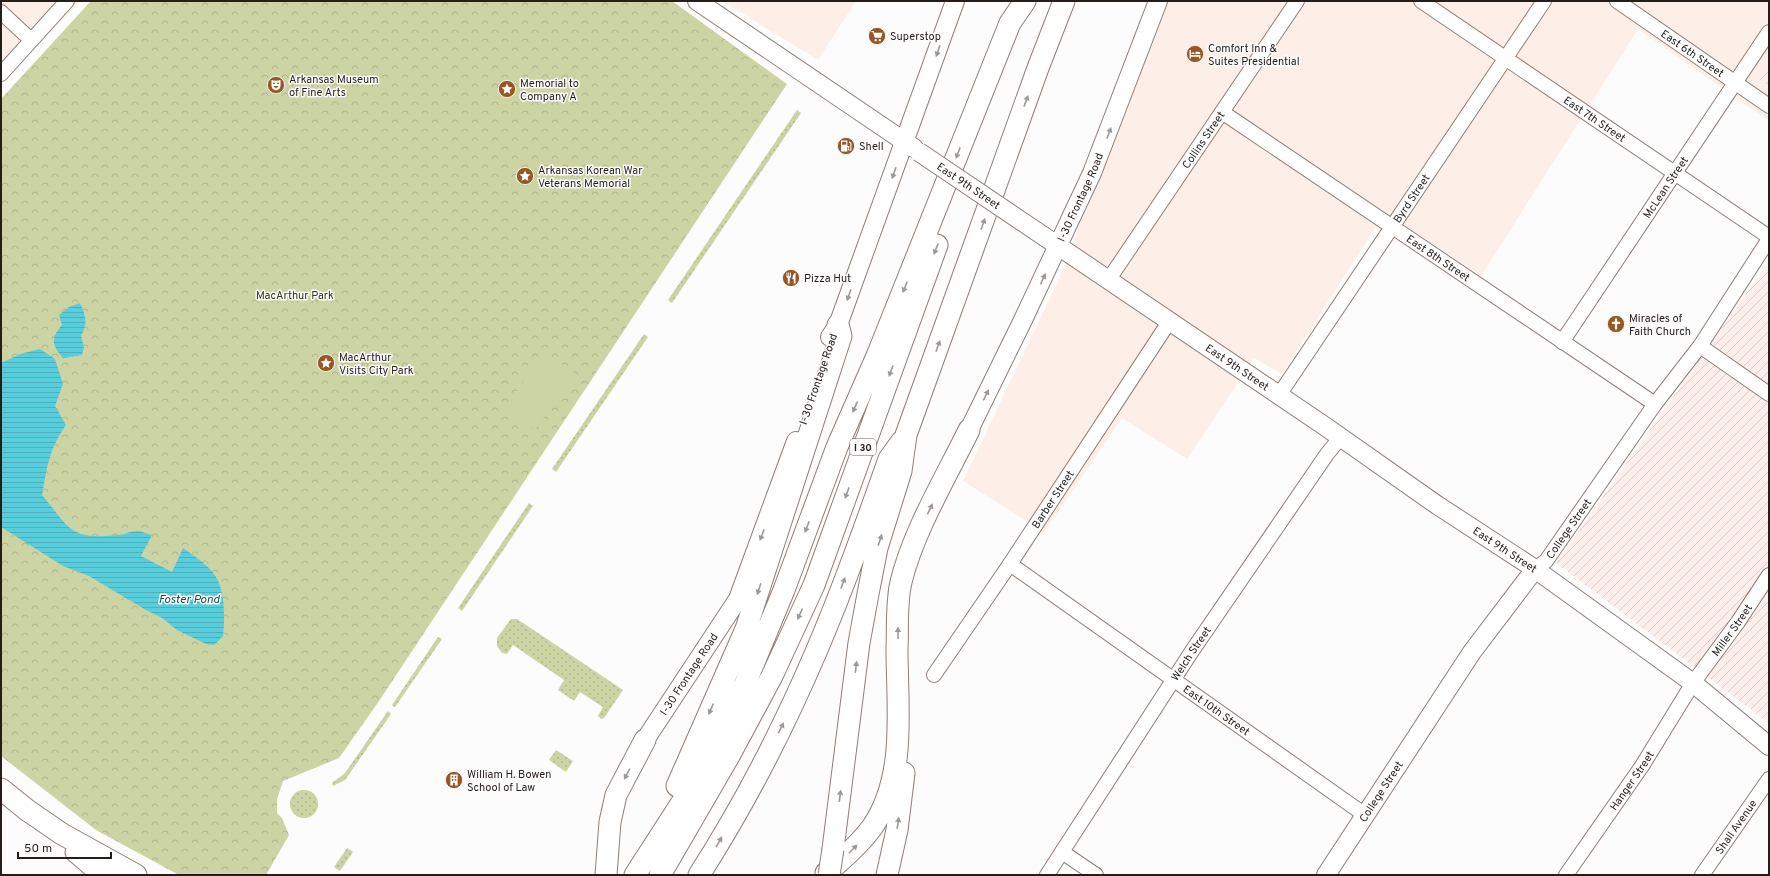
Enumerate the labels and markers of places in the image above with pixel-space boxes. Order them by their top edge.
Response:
supermarket icon: Superstop [867,26,887,46]
place label: Superstop [890,30,941,44]
place label: Comfort Inn & Suites Presidential [1208,42,1300,69]
hotel icon: Comfort Inn & Suites Presidential [1185,44,1205,64]
place label: Arkansas Museum of Fine Arts [289,73,379,100]
theatre icon: Arkansas Museum of Fine Arts [266,75,286,95]
place label: Memorial to Company A [520,77,579,104]
place icon: Memorial to Company A [497,79,517,99]
fuel station icon: Shell [836,136,856,156]
place label: Shell [859,140,884,154]
place label: Arkansas Korean War Veterans Memorial [538,164,643,191]
place icon: Arkansas Korean War Veterans Memorial [515,166,535,186]
restaurant icon: Pizza Hut [781,268,801,288]
place label: Pizza Hut [804,272,851,286]
place label: Miracles of Faith Church [1629,312,1691,339]
church icon: Miracles of Faith Church [1606,314,1626,334]
place label: MacArthur Visits City Park [339,351,414,378]
place icon: MacArthur Visits City Park [316,353,336,373]
place label: William H. Bowen School of Law [467,768,551,795]
building icon: William H. Bowen School of Law [444,770,464,790]

